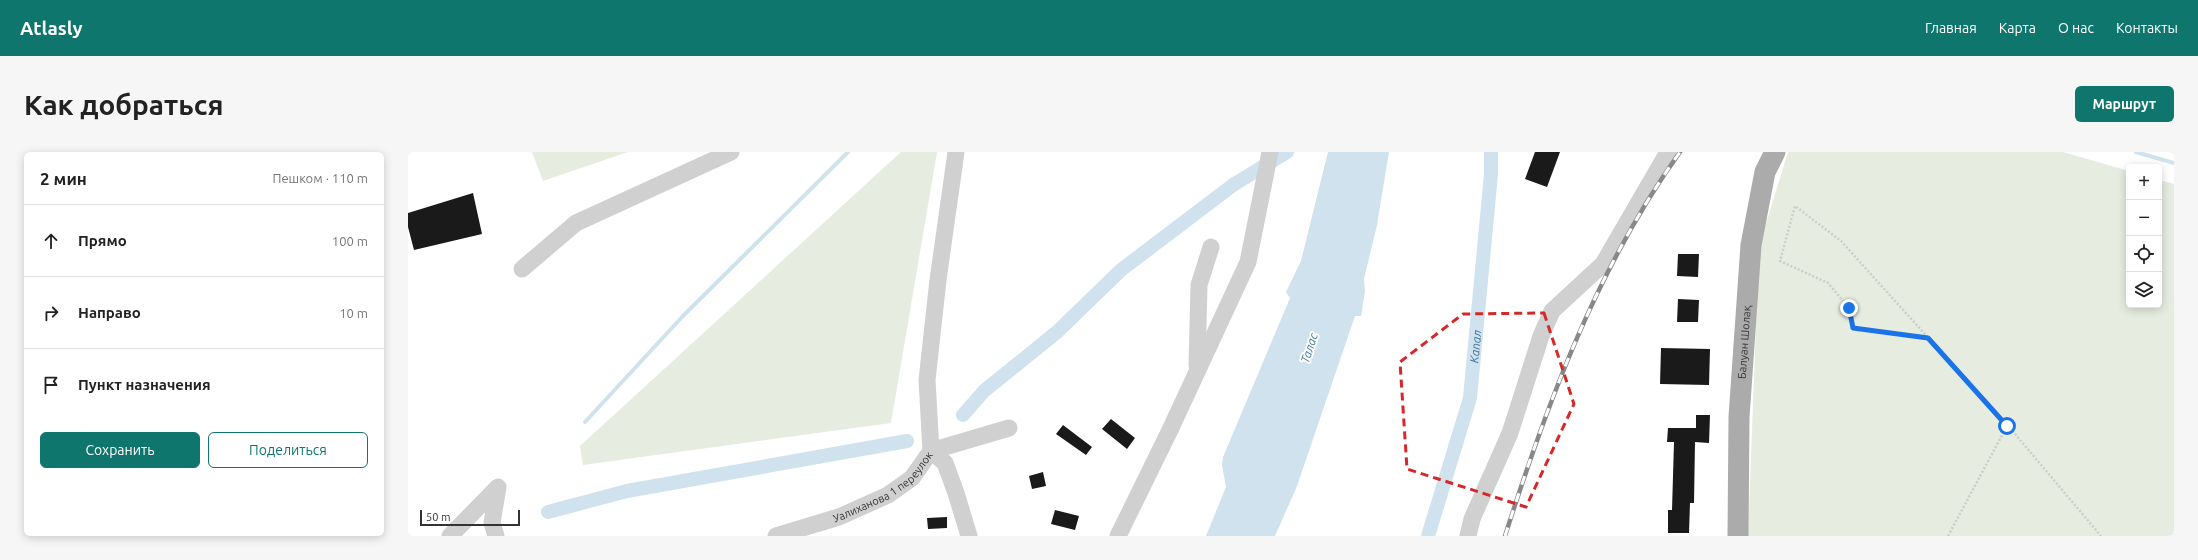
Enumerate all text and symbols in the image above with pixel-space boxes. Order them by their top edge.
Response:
text: Atlasly [20,17,83,39]
text: Главная [1925,20,1977,36]
text: Карта [1999,20,2036,36]
text: О нас [2058,20,2094,36]
text: Контакты [2116,20,2178,36]
button: Маршрут [2075,86,2174,122]
text: Как добраться [24,89,223,120]
map controls [2126,164,2162,308]
button: + [2126,164,2162,200]
text: 2 мин [40,169,87,188]
text: Пешком · 110 m [272,171,368,185]
button: − [2126,200,2162,236]
icon: ahead [40,230,62,252]
text: Прямо [78,232,127,249]
text: 100 m [332,234,368,248]
button: locate [2126,236,2162,272]
button: layers [2126,272,2162,308]
route end [1840,299,1858,317]
icon: right [40,302,62,324]
text: Направо [78,304,141,321]
street label: Балуан Шолақ [1736,305,1753,379]
text: 10 m [339,306,368,320]
water label: Капал [1467,329,1483,364]
water label: Талас [1298,331,1320,365]
icon: arrive [40,374,62,396]
text: Пункт назначения [78,376,211,393]
route start [1998,417,2016,435]
button: Сохранить [40,432,200,468]
button: Поделиться [208,432,368,468]
street label: Уалиханова 1 переулок [832,449,935,524]
scale bar [420,508,520,527]
text: 50 m [426,511,450,523]

